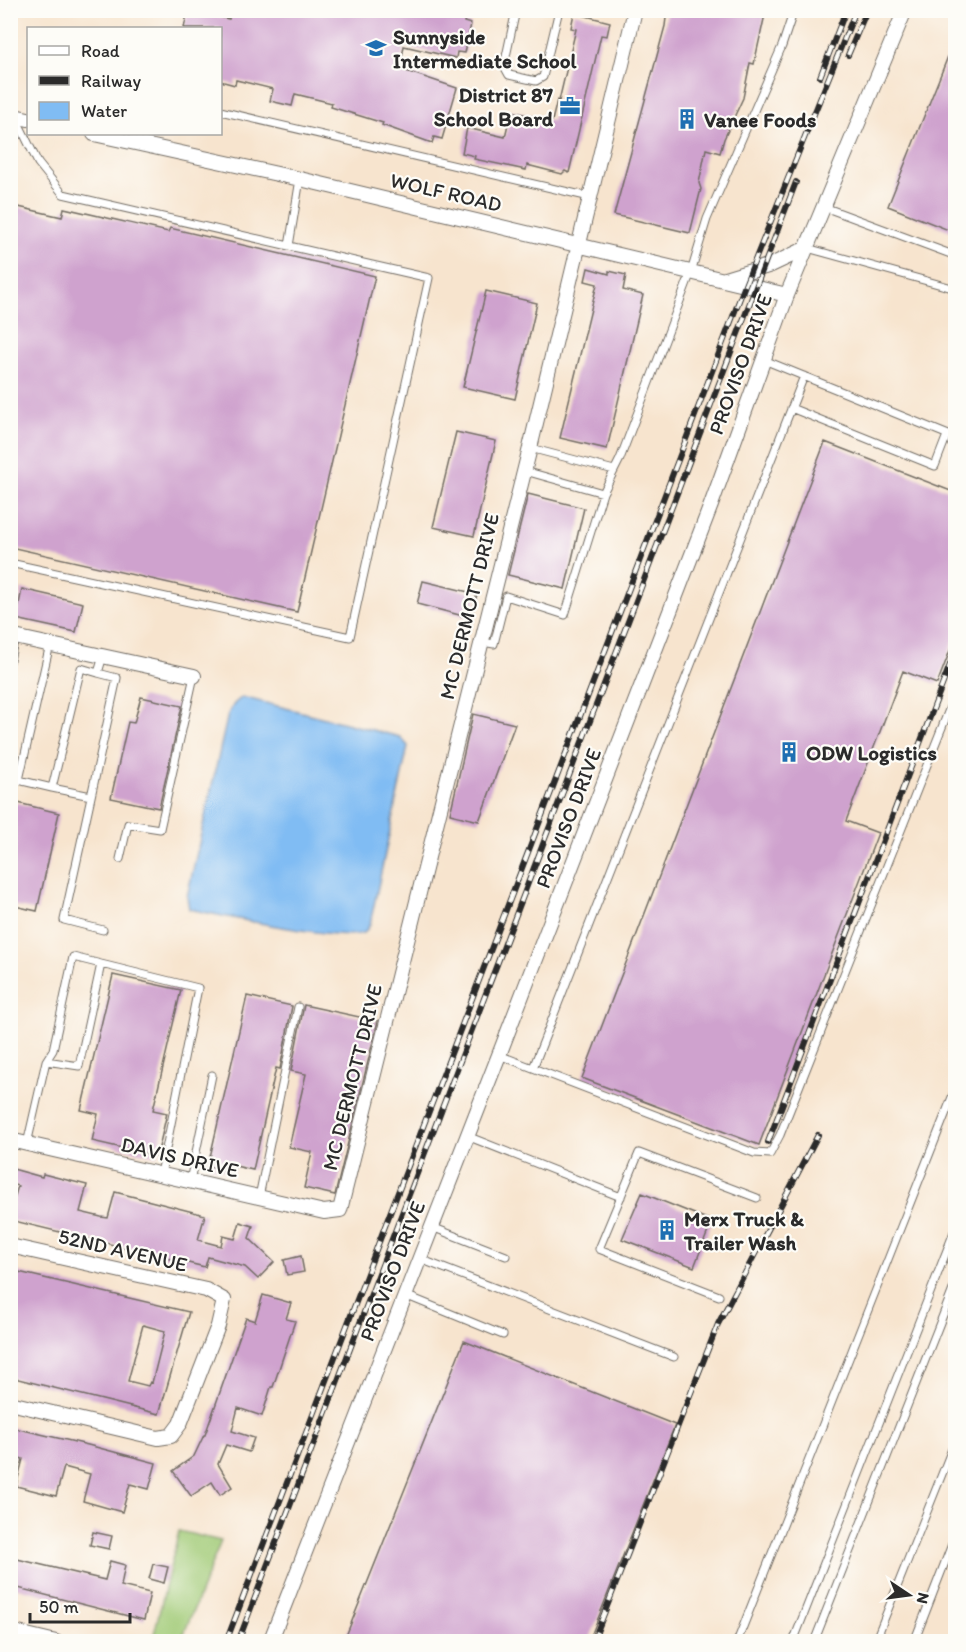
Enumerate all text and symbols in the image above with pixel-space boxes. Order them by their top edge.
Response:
place label: Sunnyside Intermediate School [393,24,577,73]
legend [27,27,222,135]
school or university icon: Sunnyside Intermediate School [364,36,388,60]
text: Road [81,40,120,62]
text: Railway [81,70,142,92]
place label: District 87 School Board [434,82,554,131]
office icon: District 87 School Board [558,94,582,118]
text: Water [81,100,127,122]
building icon: Vanee Foods [675,107,699,131]
place label: Vanee Foods [704,107,816,132]
street label: WOLF ROAD [388,167,504,217]
street label: PROVISO DRIVE [703,290,777,438]
street label: MC DERMOTT DRIVE [434,510,504,702]
building icon: ODW Logistics [777,740,801,764]
place label: ODW Logistics [806,740,937,766]
street label: PROVISO DRIVE [530,744,606,892]
street label: MC DERMOTT DRIVE [317,981,387,1173]
street label: DAVIS DRIVE [119,1131,241,1183]
street label: PROVISO DRIVE [354,1197,430,1345]
place label: Merx Truck & Trailer Wash [683,1206,804,1255]
building icon: Merx Truck & Trailer Wash [655,1218,679,1242]
street label: 52ND AVENUE [56,1223,190,1277]
north arrow [879,1565,939,1625]
scale bar [30,1586,130,1624]
text: N [913,1591,934,1606]
text: 50 m [39,1596,79,1618]

